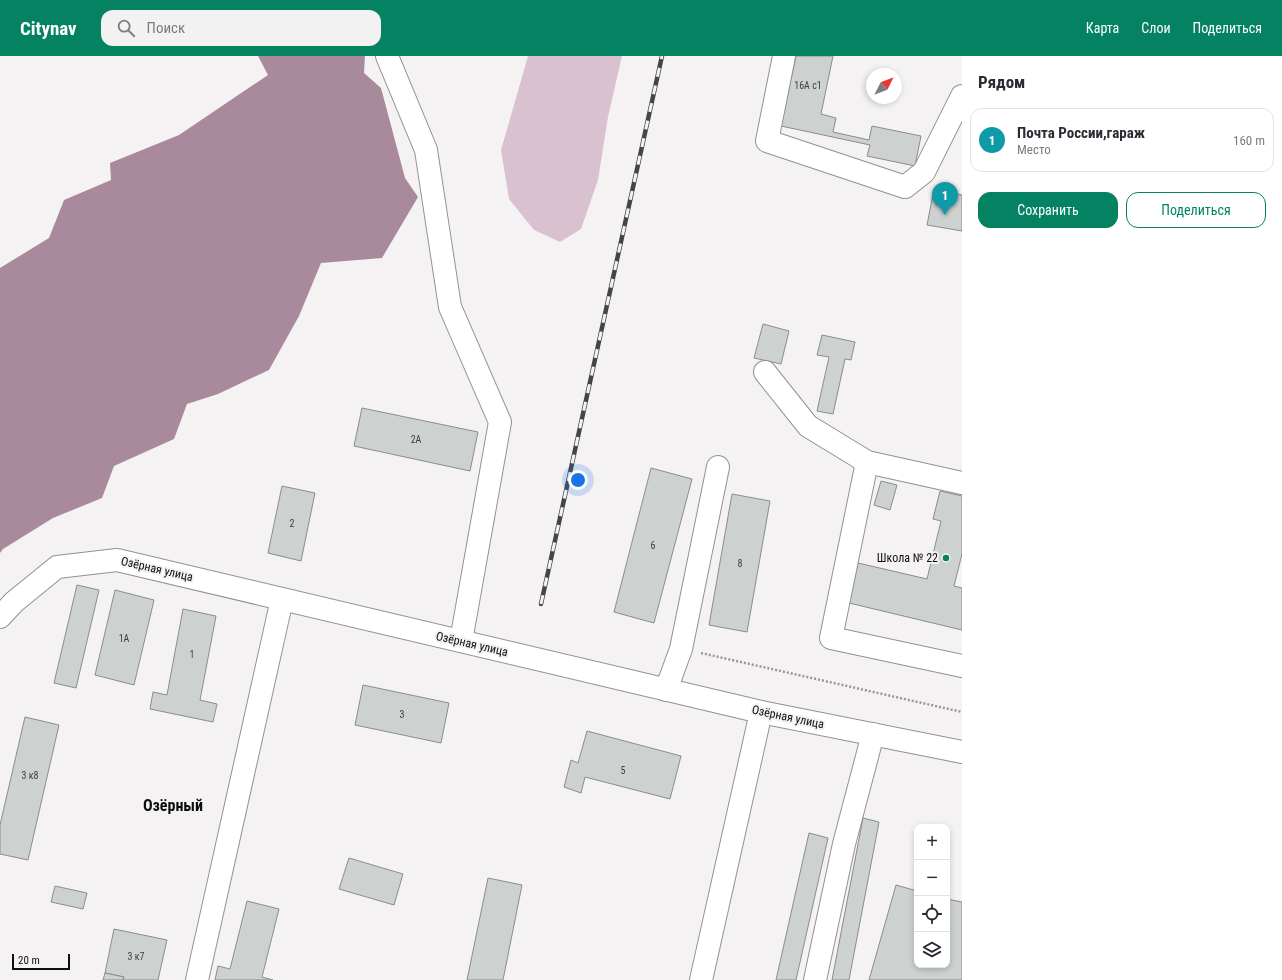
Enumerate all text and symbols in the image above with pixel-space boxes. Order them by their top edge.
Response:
search box [101,10,381,46]
text: Citynav [20,17,77,40]
icon: search [115,17,137,39]
text: Поиск [147,19,185,37]
text: Карта [1086,20,1119,36]
text: Слои [1141,20,1171,36]
text: Поделиться [1193,20,1262,36]
north arrow [866,68,902,104]
text: Рядом [978,72,1025,92]
house number: 16А с1 [794,80,822,91]
text: Почта России,гараж [1017,124,1145,142]
text: 1 [989,133,995,148]
text: 160 m [1233,133,1265,148]
text: Место [1017,142,1051,157]
pin: 1 [932,182,958,215]
button: Сохранить [978,192,1118,228]
button: Поделиться [1126,192,1266,228]
house number: 2А [411,434,422,445]
your location [568,470,588,490]
house number: 2 [290,518,295,529]
house number: 6 [651,540,656,551]
place label: Школа № 22 [877,551,938,565]
marker: Школа № 22 [941,553,951,563]
street label: Озёрная улица [120,554,195,584]
house number: 8 [738,558,743,569]
street label: Озёрная улица [435,629,510,659]
house number: 1А [119,633,130,644]
house number: 1 [190,649,194,660]
street label: Озёрная улица [751,703,826,732]
house number: 3 [400,709,405,720]
house number: 5 [621,765,626,776]
house number: 3 к8 [22,770,39,781]
district label: Озёрный [143,796,203,815]
map controls [914,824,950,968]
button: + [914,824,950,860]
button: − [914,860,950,896]
button: locate [914,896,950,932]
button: layers [914,932,950,968]
house number: 3 к7 [128,951,145,962]
scale bar [12,952,70,971]
text: 20 m [18,954,40,967]

